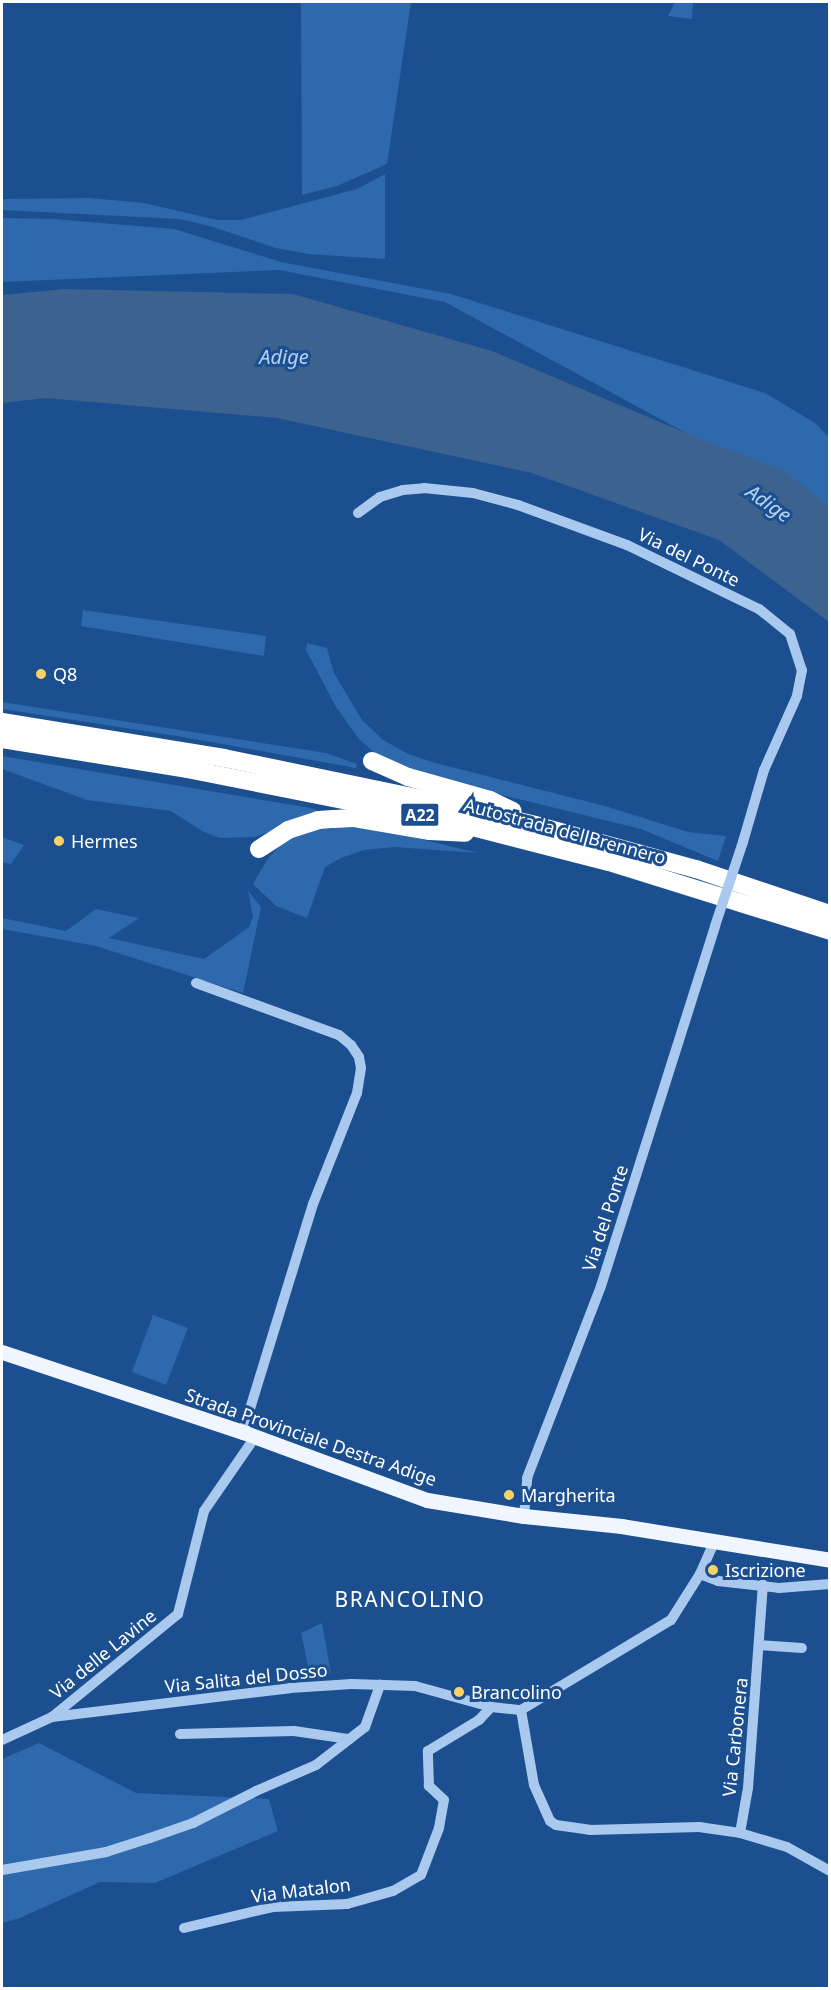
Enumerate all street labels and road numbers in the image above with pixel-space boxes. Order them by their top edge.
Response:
street label: Via del Ponte [635,523,743,591]
street label: Autostrada del Brennero [462,794,668,868]
road number: A22 [399,802,441,828]
street label: Via del Ponte [578,1162,632,1274]
street label: Strada Provinciale Destra Adige [183,1384,439,1490]
street label: Via delle Lavine [46,1605,160,1703]
street label: Via Salita del Dosso [164,1659,328,1697]
street label: Via Carbonera [718,1676,752,1798]
street label: Via Matalon [250,1873,352,1907]

